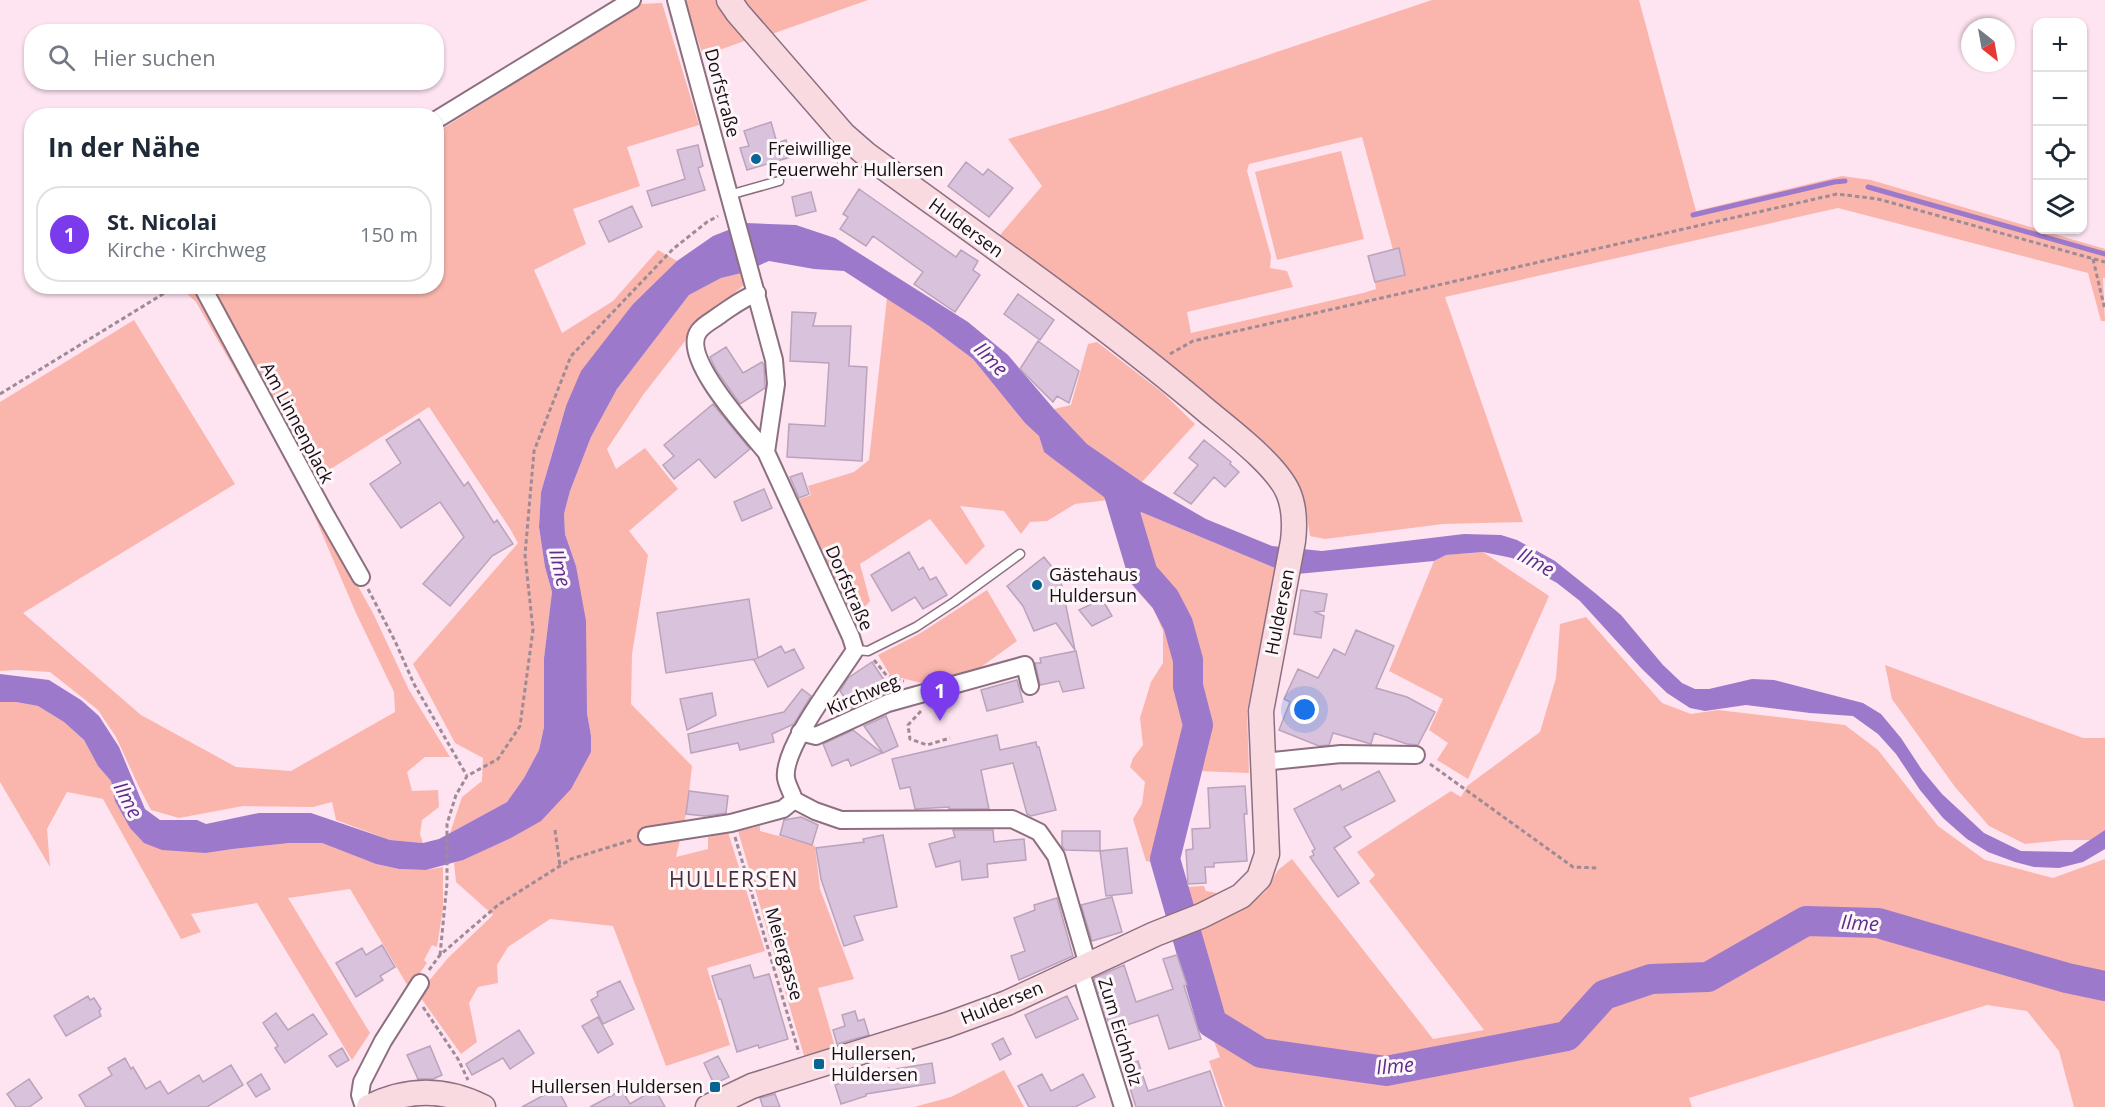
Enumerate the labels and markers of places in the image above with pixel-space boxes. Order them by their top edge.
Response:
place label: Freiwillige Feuerwehr Hullersen [768,136,944,181]
marker: Freiwillige Feuerwehr Hullersen [749,152,763,166]
place label: Gästehaus Huldersun [1049,562,1138,607]
marker: Gästehaus Huldersun [1030,578,1044,592]
pin: 1 [920,672,960,721]
place label: Hullersen, Huldersen [831,1041,918,1086]
marker: Hullersen, Huldersen [812,1057,826,1071]
place label: Hullersen Huldersen [531,1074,703,1098]
marker: Hullersen Huldersen [708,1080,722,1094]

